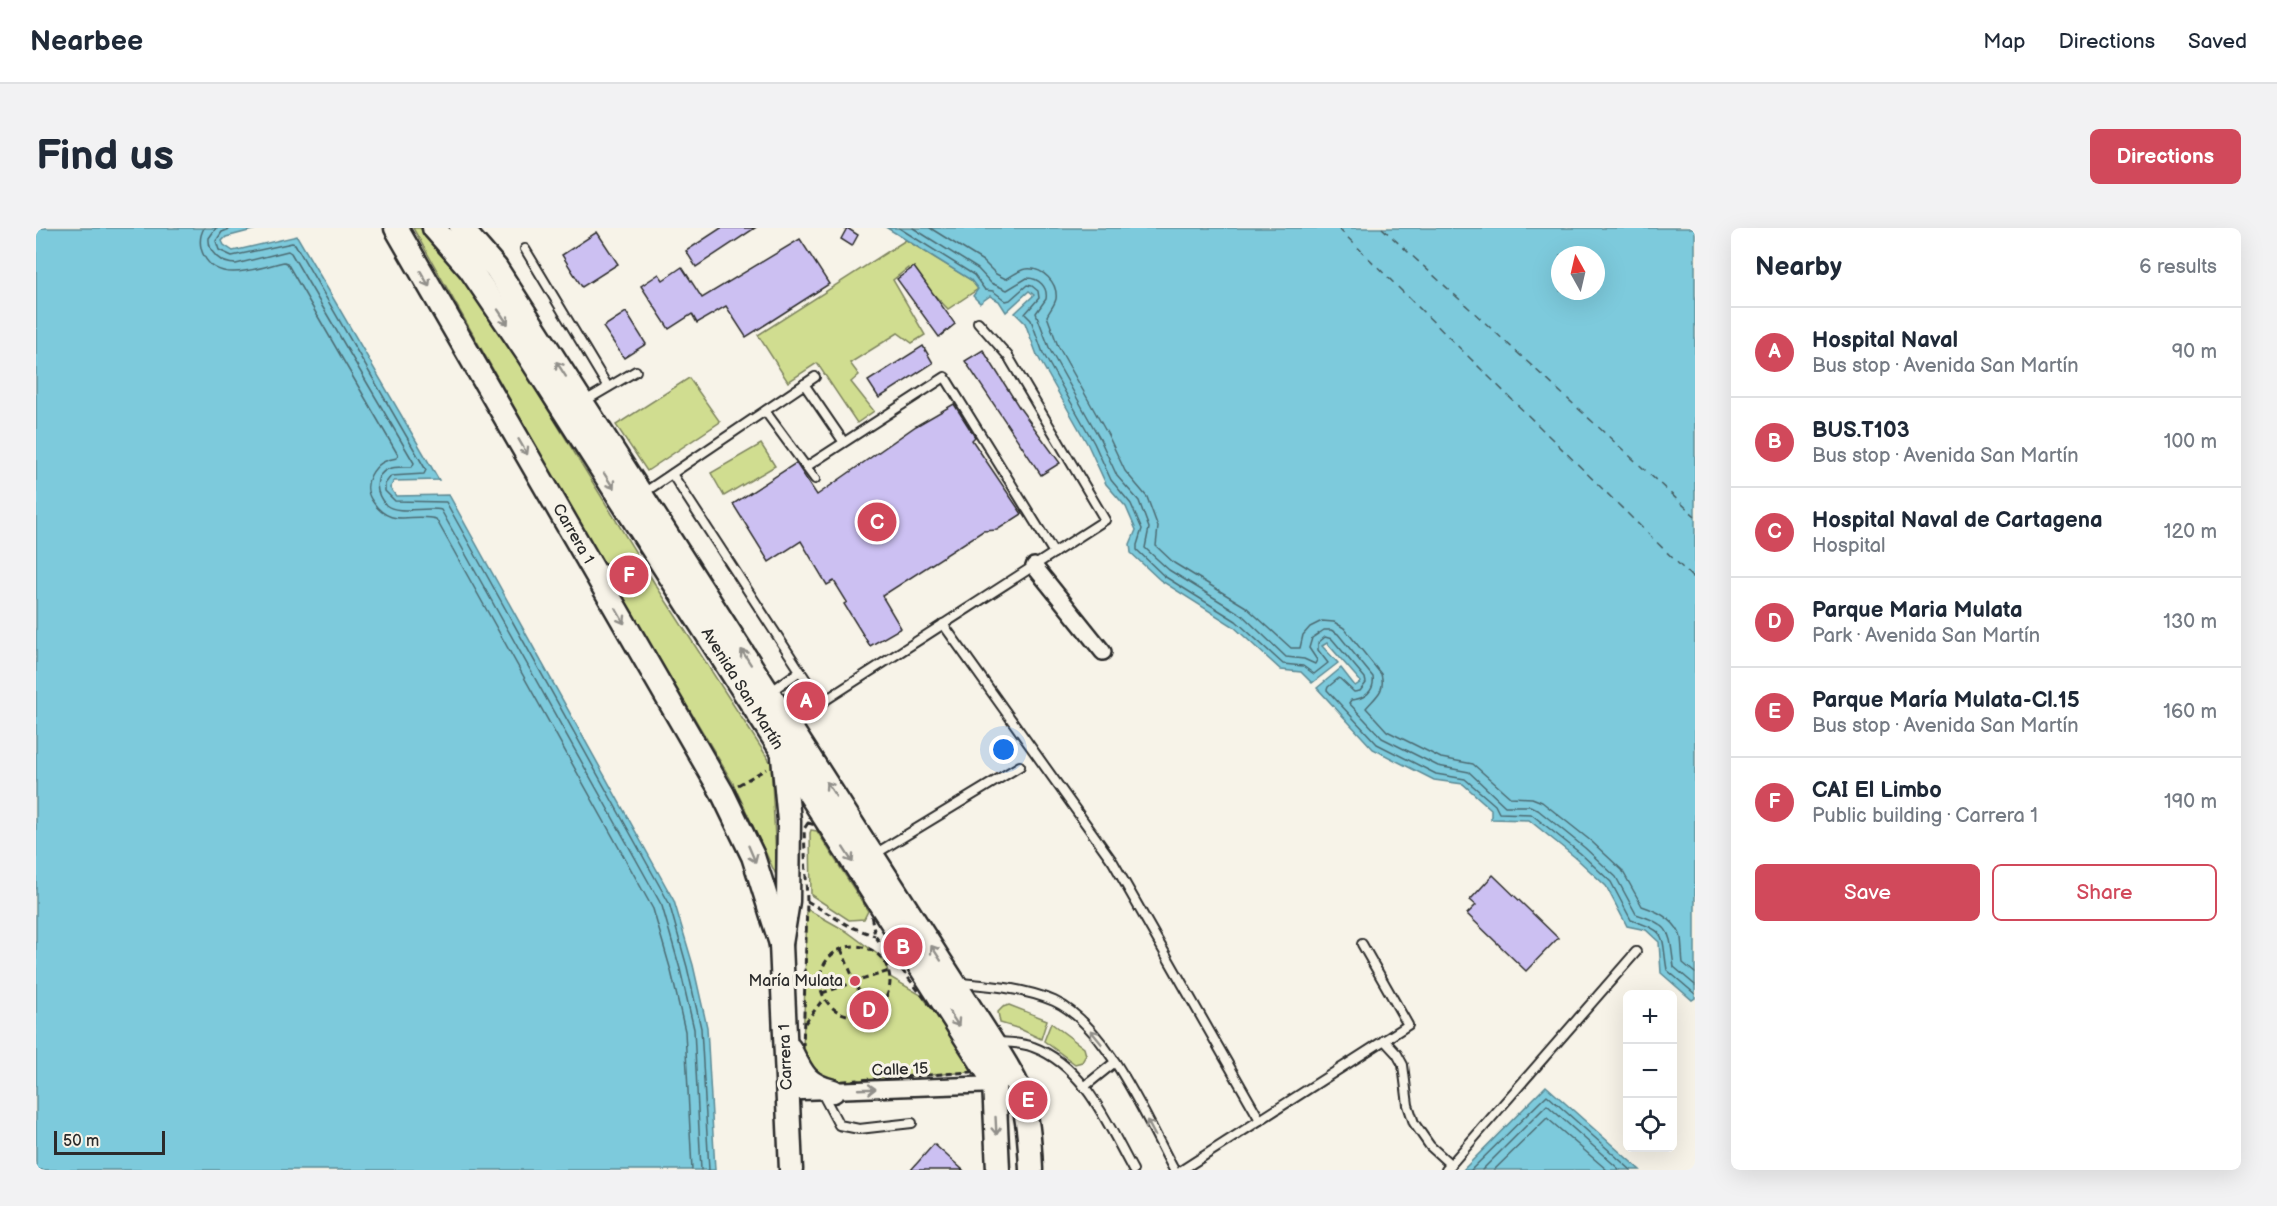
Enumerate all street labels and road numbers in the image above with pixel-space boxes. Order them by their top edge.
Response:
street label: Carrera 1 [548,501,598,567]
street label: Avenida San Martín [697,625,787,753]
street label: Carrera 1 [775,1024,797,1090]
street label: Calle 15 [871,1060,929,1080]

